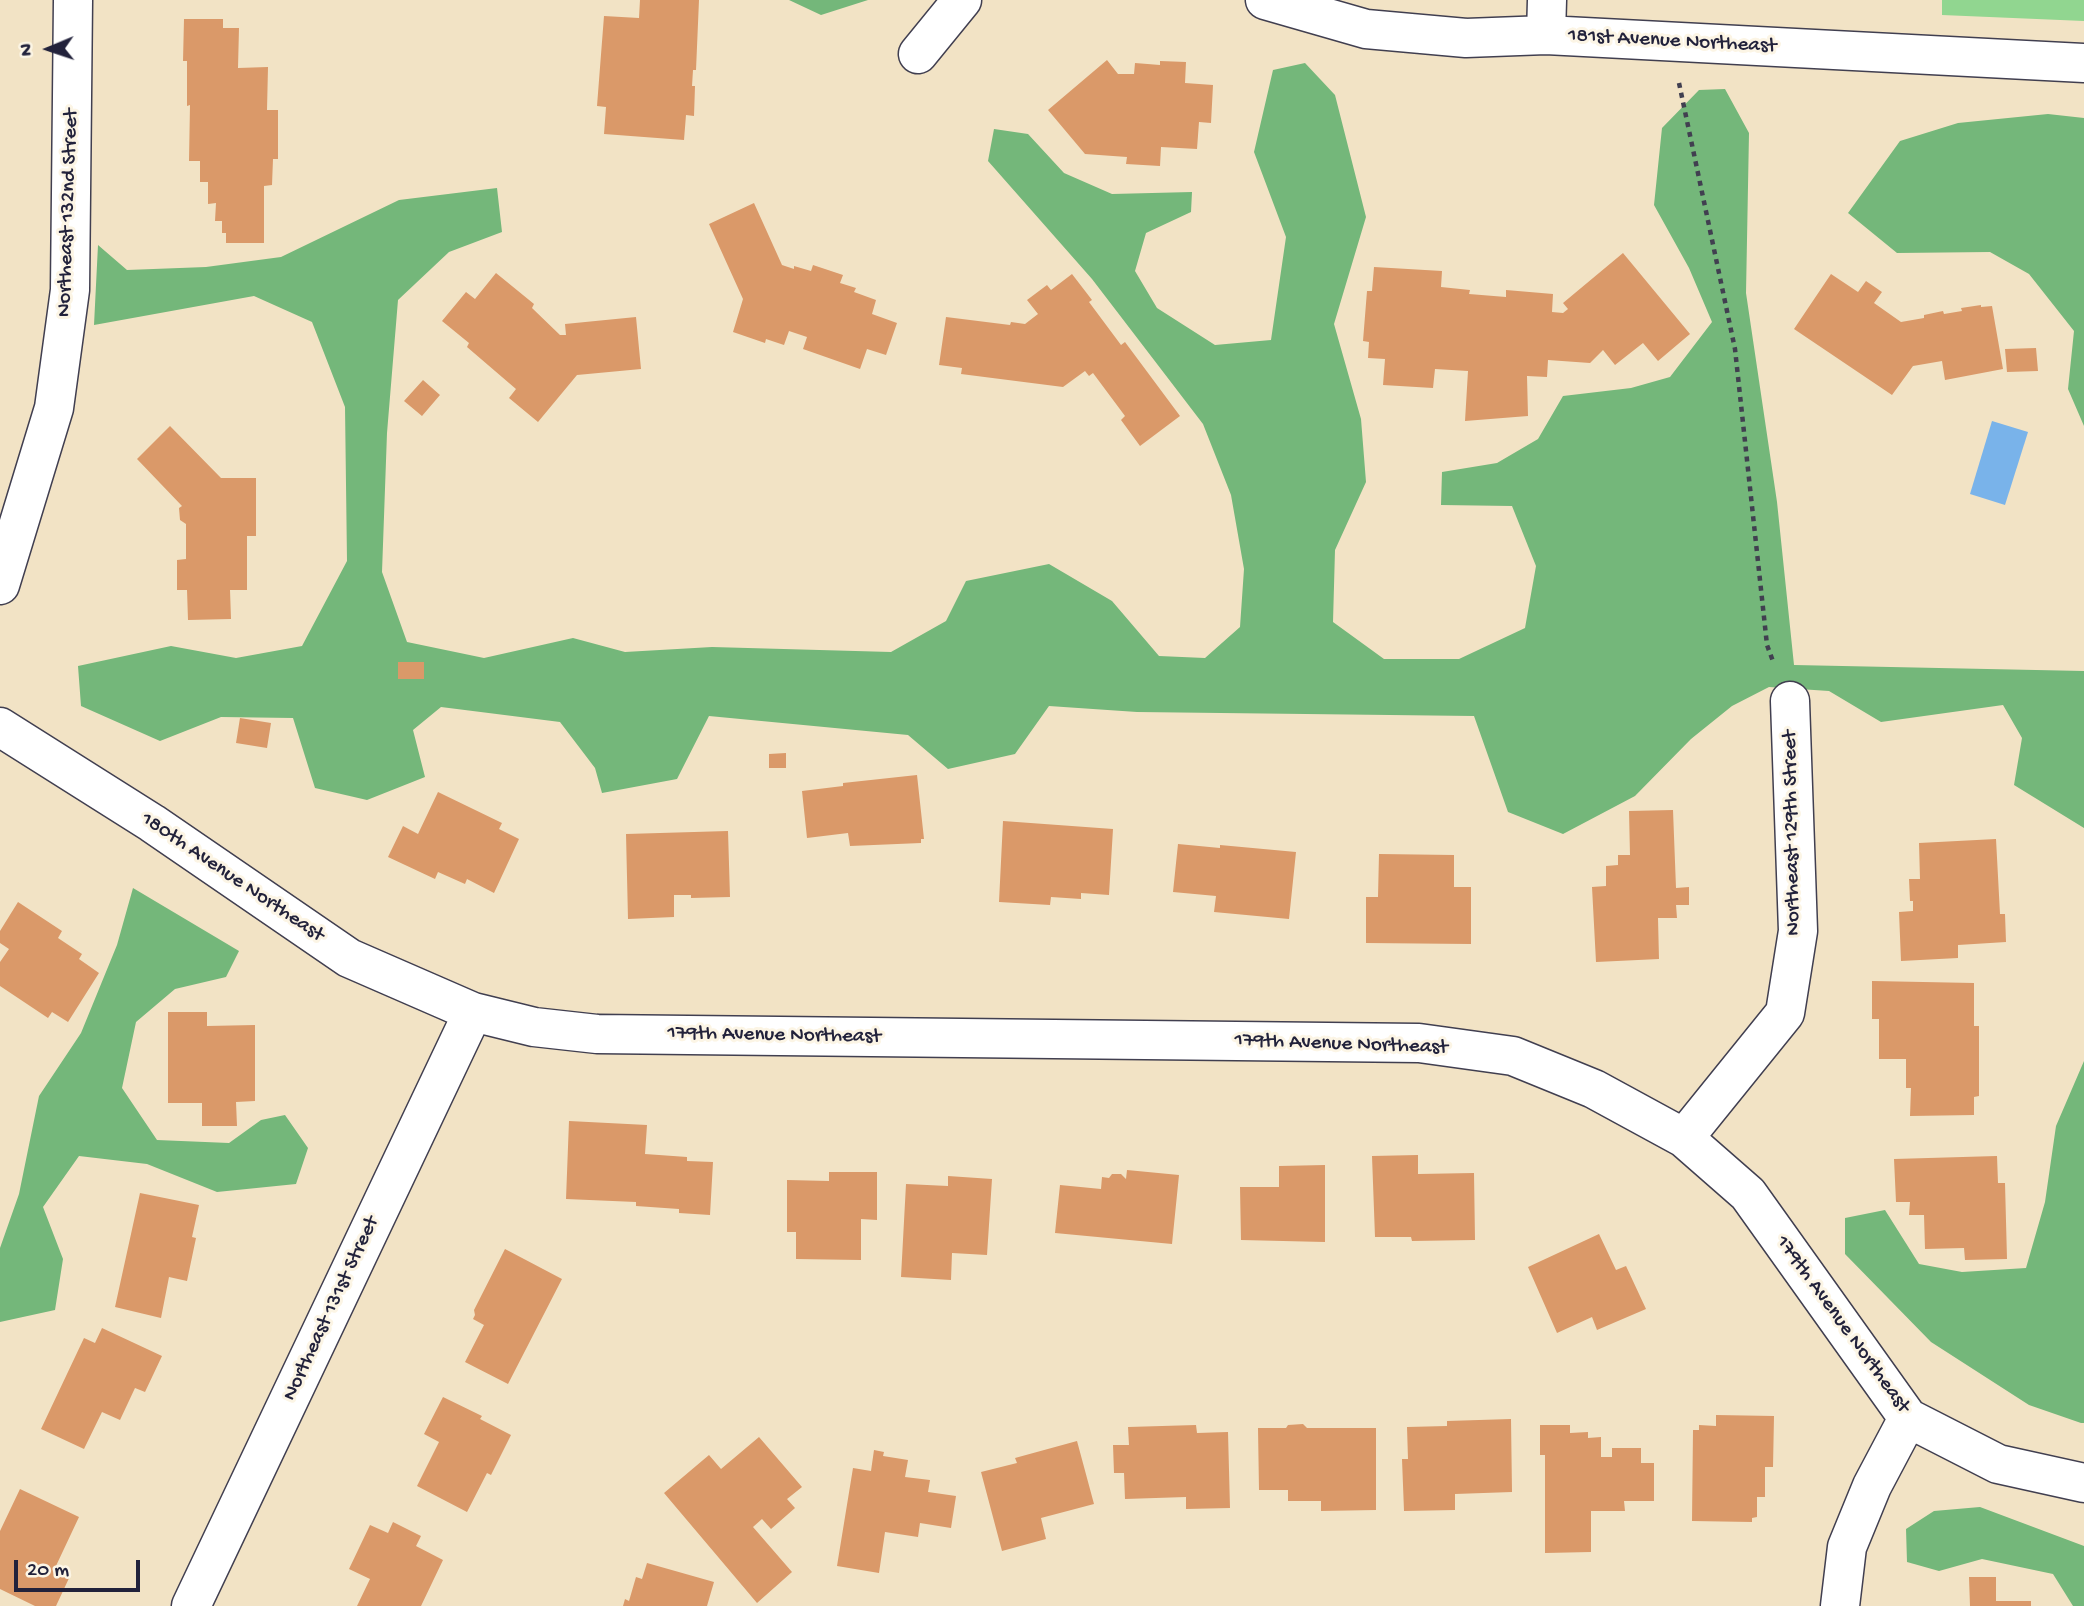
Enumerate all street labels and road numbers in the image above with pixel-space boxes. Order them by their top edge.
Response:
street label: 181st Avenue Northeast [1567,24,1777,60]
street label: Northeast 132nd Street [53,108,85,318]
street label: Northeast 129th Street [1779,730,1807,936]
street label: 180th Avenue Northeast [136,807,328,949]
street label: 179th Avenue Northeast [667,1022,881,1050]
street label: 179th Avenue Northeast [1234,1029,1448,1061]
street label: Northeast 131st Street [278,1213,386,1405]
street label: 179th Avenue Northeast [1769,1231,1915,1419]

